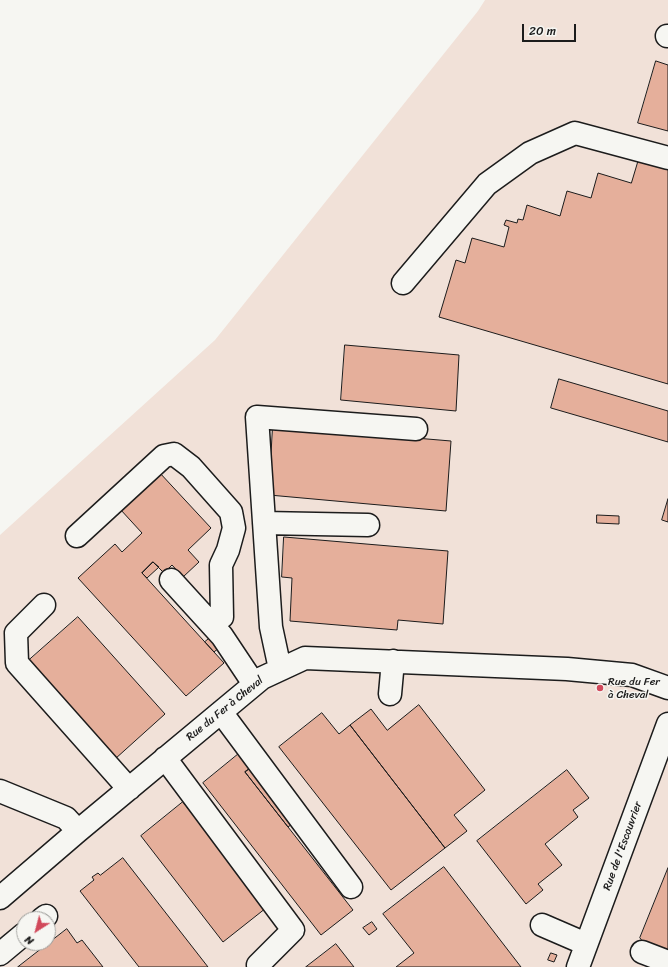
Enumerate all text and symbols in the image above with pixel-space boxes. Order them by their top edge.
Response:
scale bar [524,16,578,42]
text: 20 m [529,20,556,42]
street label: Rue du Fer à Cheval [184,674,266,744]
place label: Rue du Fer à Cheval [608,675,660,701]
marker: Rue du Fer à Cheval [595,683,605,693]
street label: Rue de l'Escouvrier [601,800,645,892]
north arrow [16,911,56,951]
text: N [21,930,38,950]

